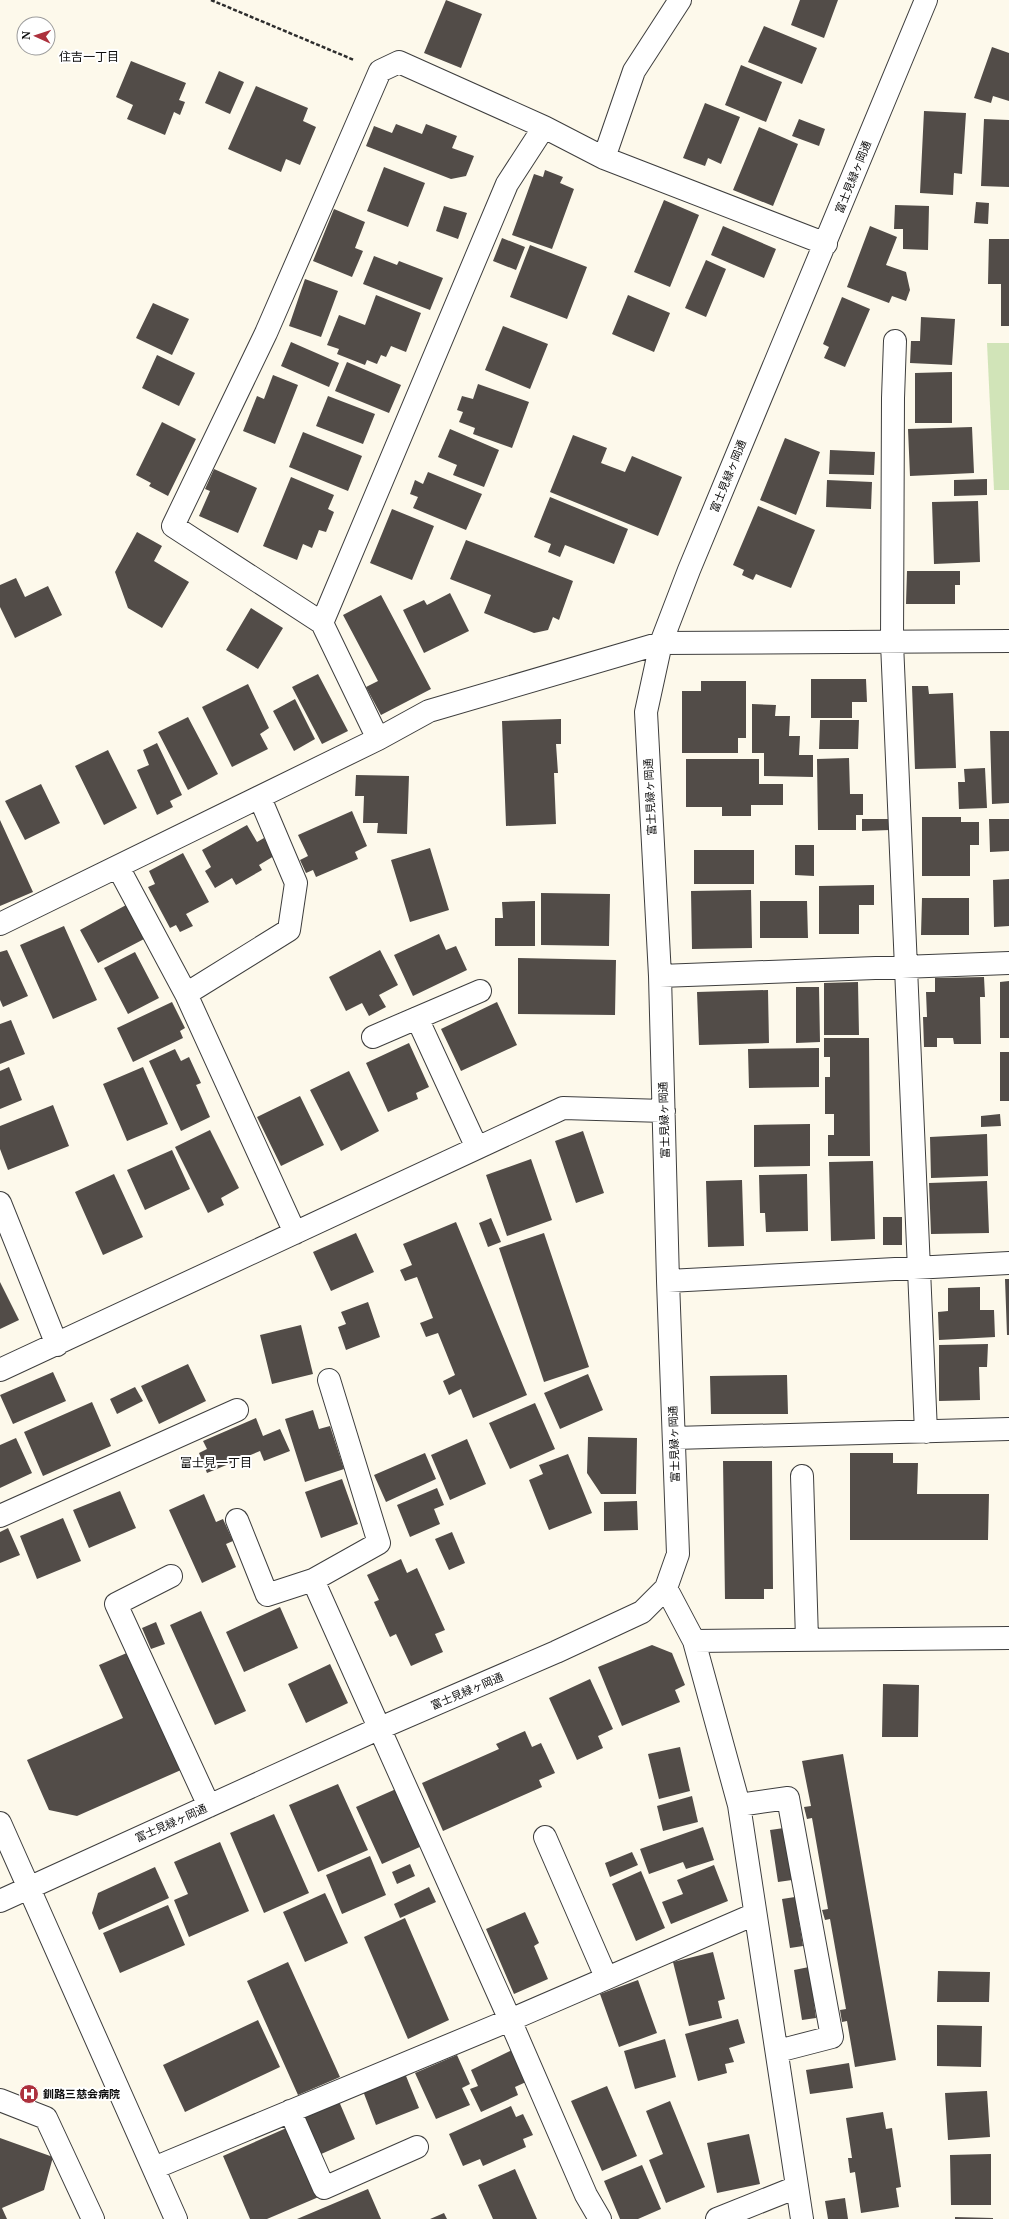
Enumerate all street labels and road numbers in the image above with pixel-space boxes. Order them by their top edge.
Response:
street label: 富士見緑ヶ岡通 [831,138,874,215]
street label: 富士見緑ヶ岡通 [706,437,749,514]
street label: 富士見緑ヶ岡通 [640,758,659,836]
street label: 富士見緑ヶ岡通 [655,1081,672,1159]
street label: 富士見緑ヶ岡通 [665,1405,682,1483]
street label: 富士見緑ヶ岡通 [428,1669,505,1712]
street label: 富士見緑ヶ岡通 [133,1800,209,1845]

